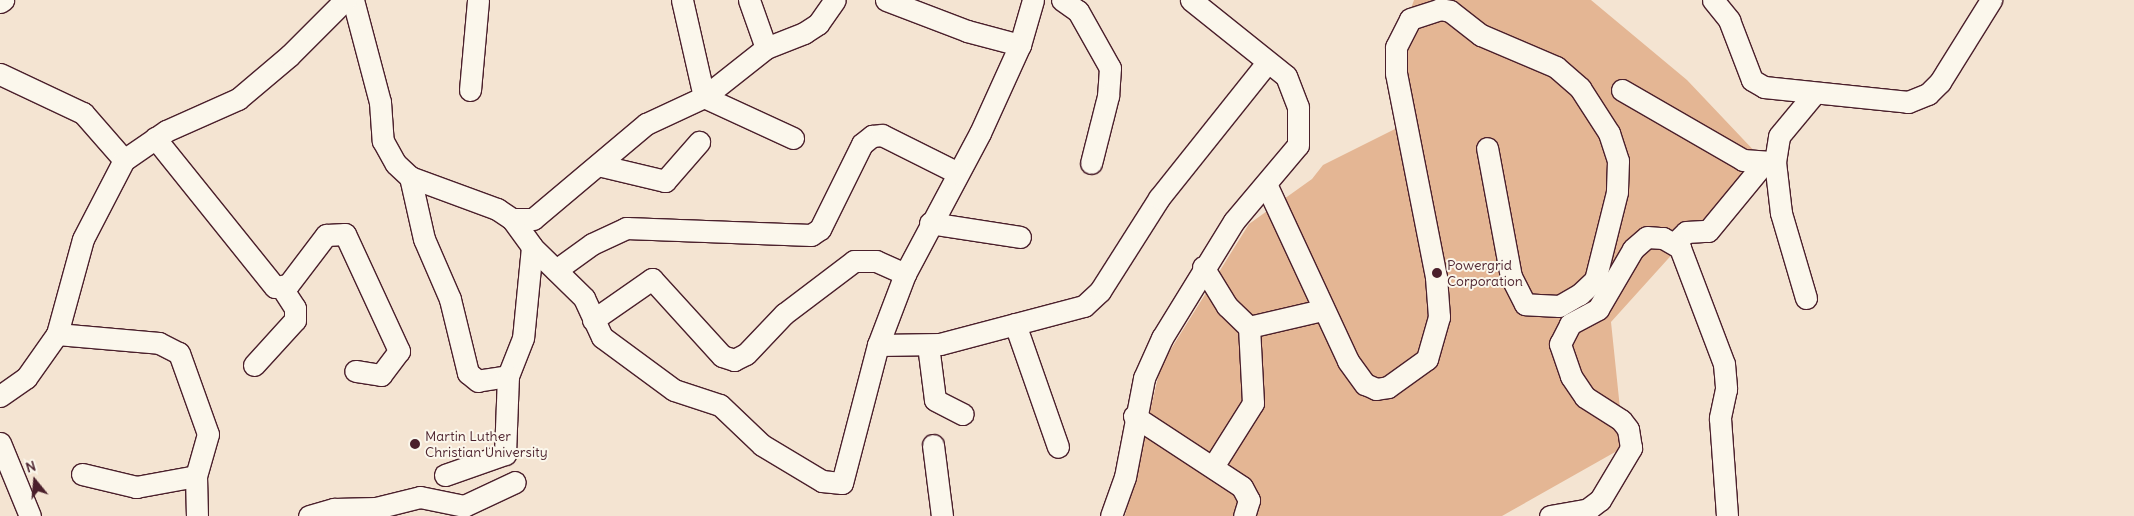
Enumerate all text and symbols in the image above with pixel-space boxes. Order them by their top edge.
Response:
place label: Powergrid Corporation [1447,257,1523,290]
marker: Powergrid Corporation [1431,267,1443,279]
place label: Martin Luther Christian University [425,428,548,461]
marker: Martin Luther Christian University [409,438,421,450]
north arrow [10,456,60,506]
text: N [23,457,38,477]

